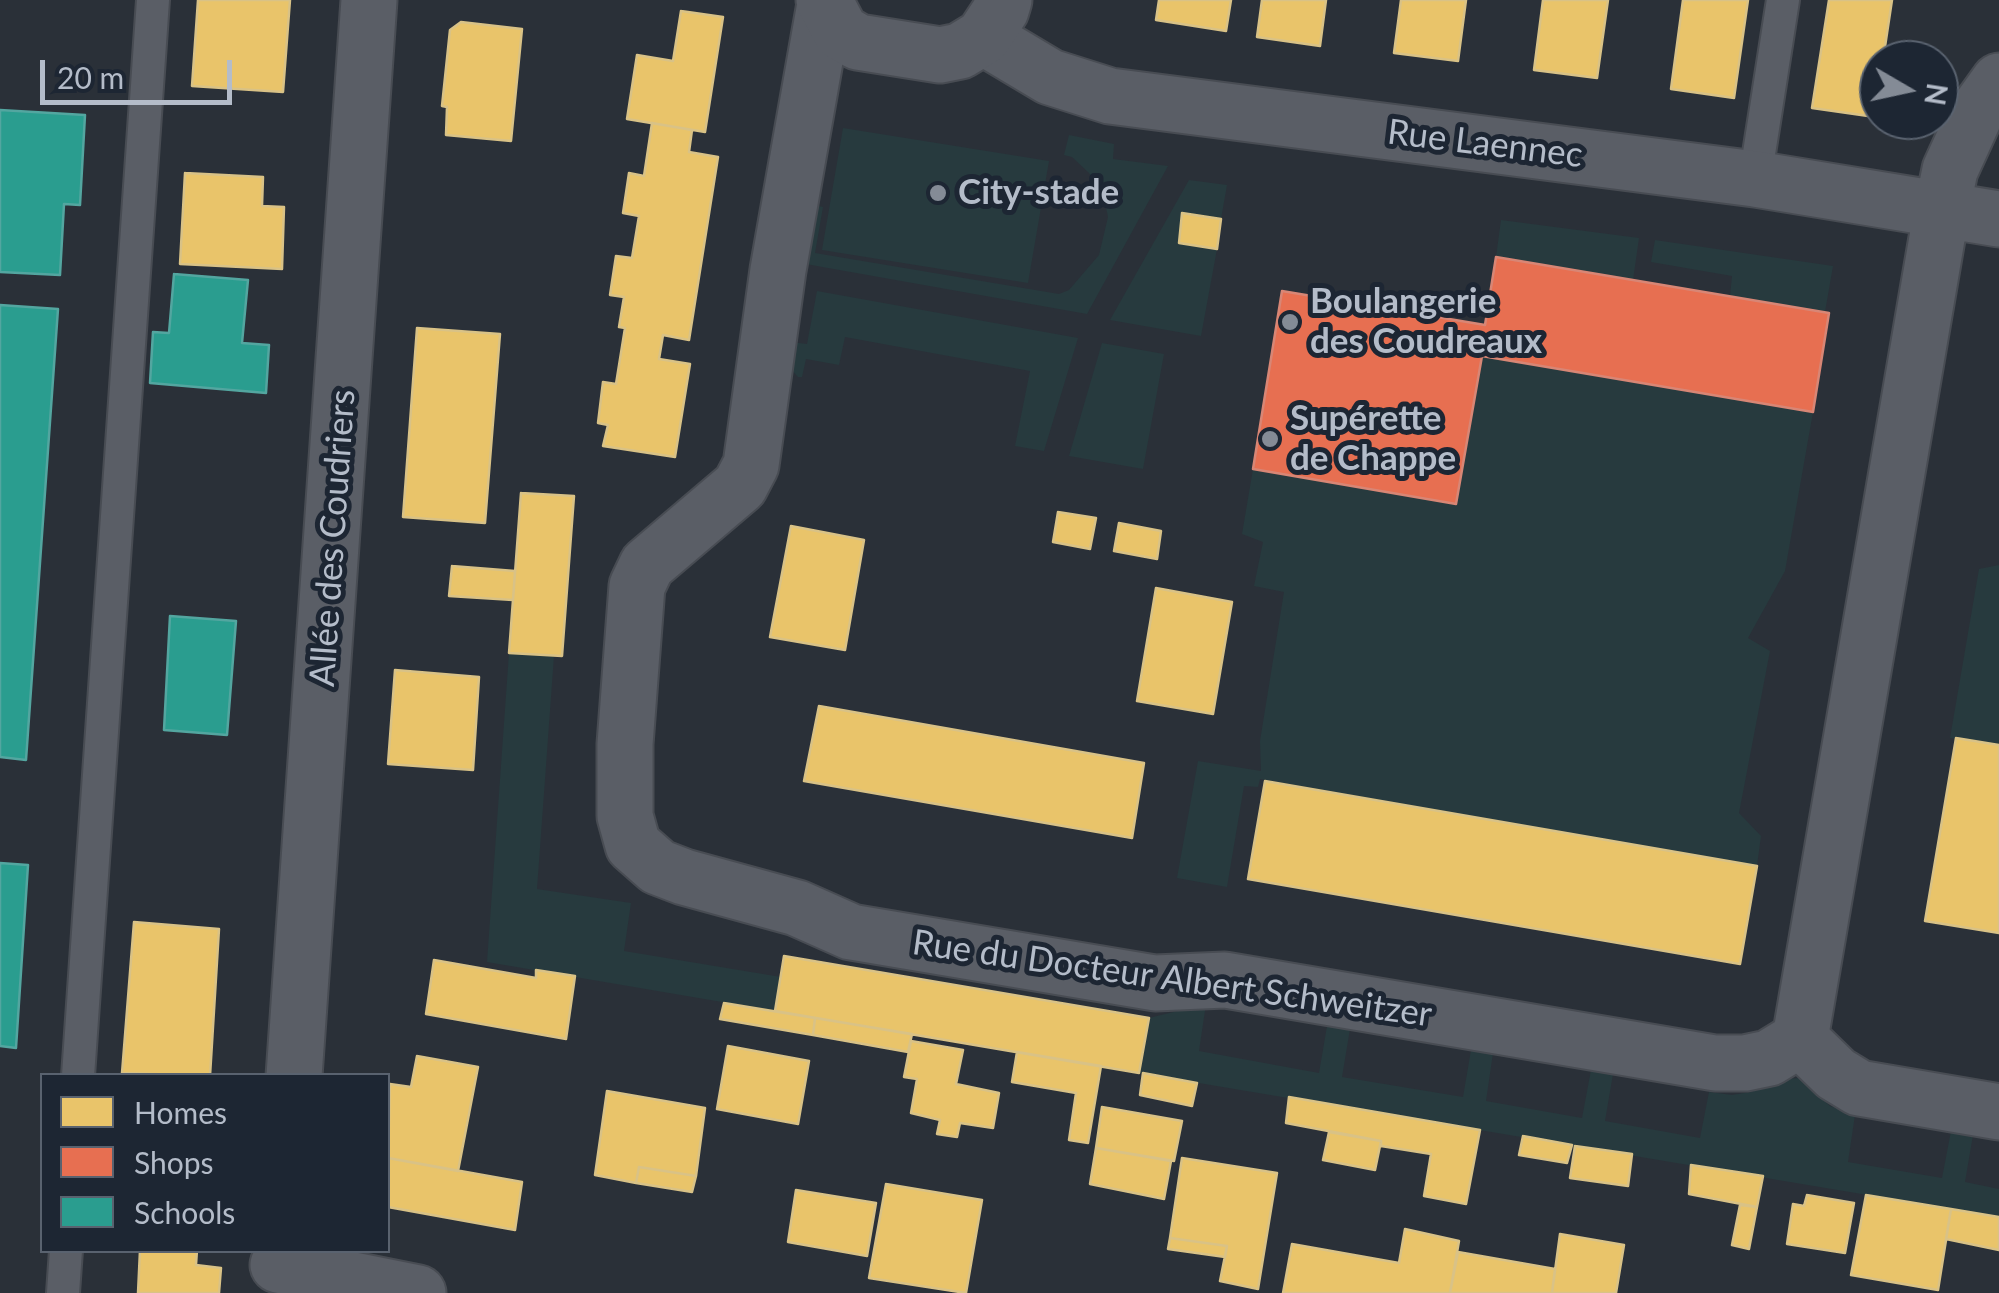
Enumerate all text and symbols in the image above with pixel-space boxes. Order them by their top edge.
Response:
scale bar [45,40,238,102]
north arrow [1859,40,1959,140]
text: 20 m [57,59,124,95]
text: N [1918,81,1955,108]
street label: Rue Laennec [1385,111,1585,177]
place label: City-stade [958,172,1119,214]
marker: City-stade [927,182,949,204]
place label: Boulangerie des Coudreaux [1310,281,1542,363]
marker: Boulangerie des Coudreaux [1279,311,1301,333]
street label: Allée des Coudriers [302,388,364,688]
place label: Supérette de Chappe [1290,398,1456,480]
marker: Supérette de Chappe [1259,428,1281,450]
street label: Rue du Docteur Albert Schweitzer [910,922,1434,1036]
legend [40,1073,390,1253]
text: Homes [134,1094,227,1130]
text: Shops [134,1144,214,1180]
text: Schools [134,1194,235,1230]

